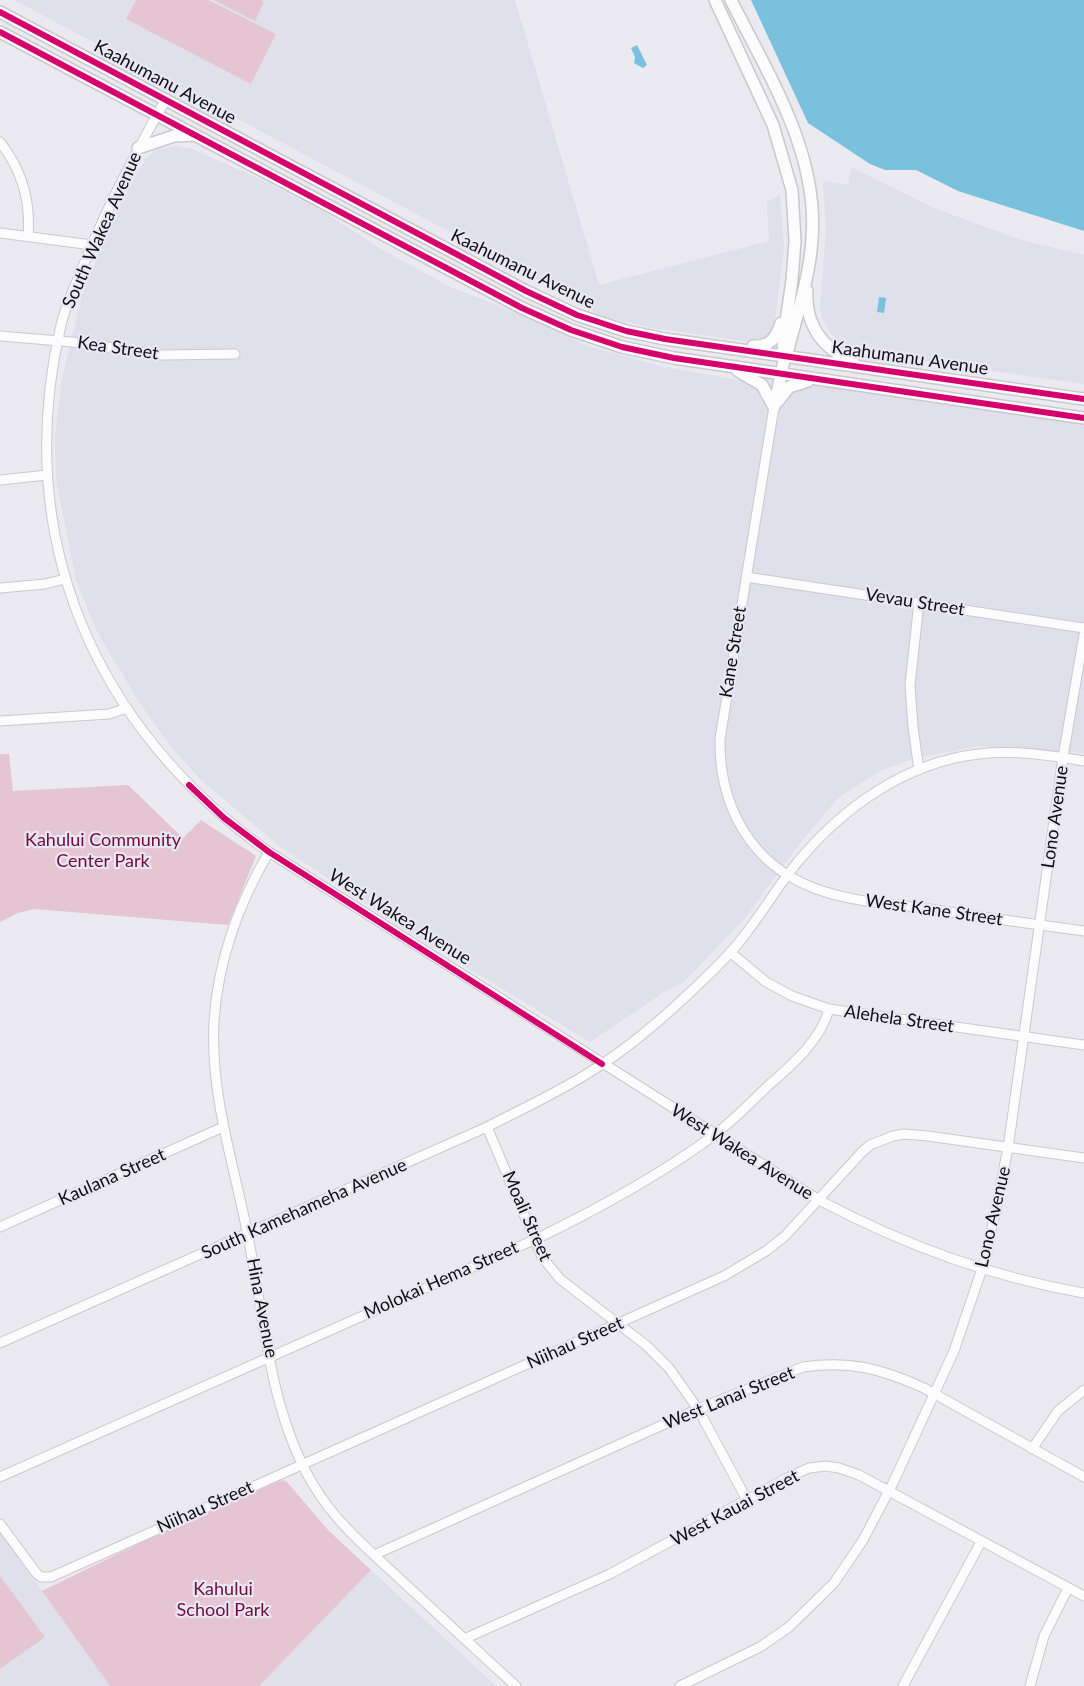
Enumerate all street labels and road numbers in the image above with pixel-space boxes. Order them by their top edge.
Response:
street label: Kaahumanu Avenue [90,35,240,129]
street label: South Wakea Avenue [58,148,146,312]
street label: Kaahumanu Avenue [447,225,599,313]
street label: Kea Street [76,332,160,364]
street label: Kaahumanu Avenue [830,336,990,380]
street label: Vevau Street [864,583,966,621]
street label: Kane Street [715,605,751,699]
street label: Lono Avenue [1037,764,1073,870]
street label: West Wakea Avenue [325,864,475,970]
street label: West Kane Street [864,890,1004,930]
street label: Alehela Street [843,1001,955,1037]
street label: West Wakea Avenue [667,1099,817,1205]
street label: Kaulana Street [55,1144,169,1210]
street label: South Kamehameha Avenue [198,1154,410,1264]
street label: Lono Avenue [971,1164,1015,1270]
street label: Moali Street [498,1168,556,1264]
street label: Molokai Hema Street [360,1236,522,1324]
street label: Hina Avenue [242,1256,282,1360]
street label: Niihau Street [523,1312,627,1374]
street label: West Lanai Street [660,1362,798,1434]
street label: West Kauai Street [667,1465,803,1551]
street label: Niihau Street [153,1476,257,1538]

